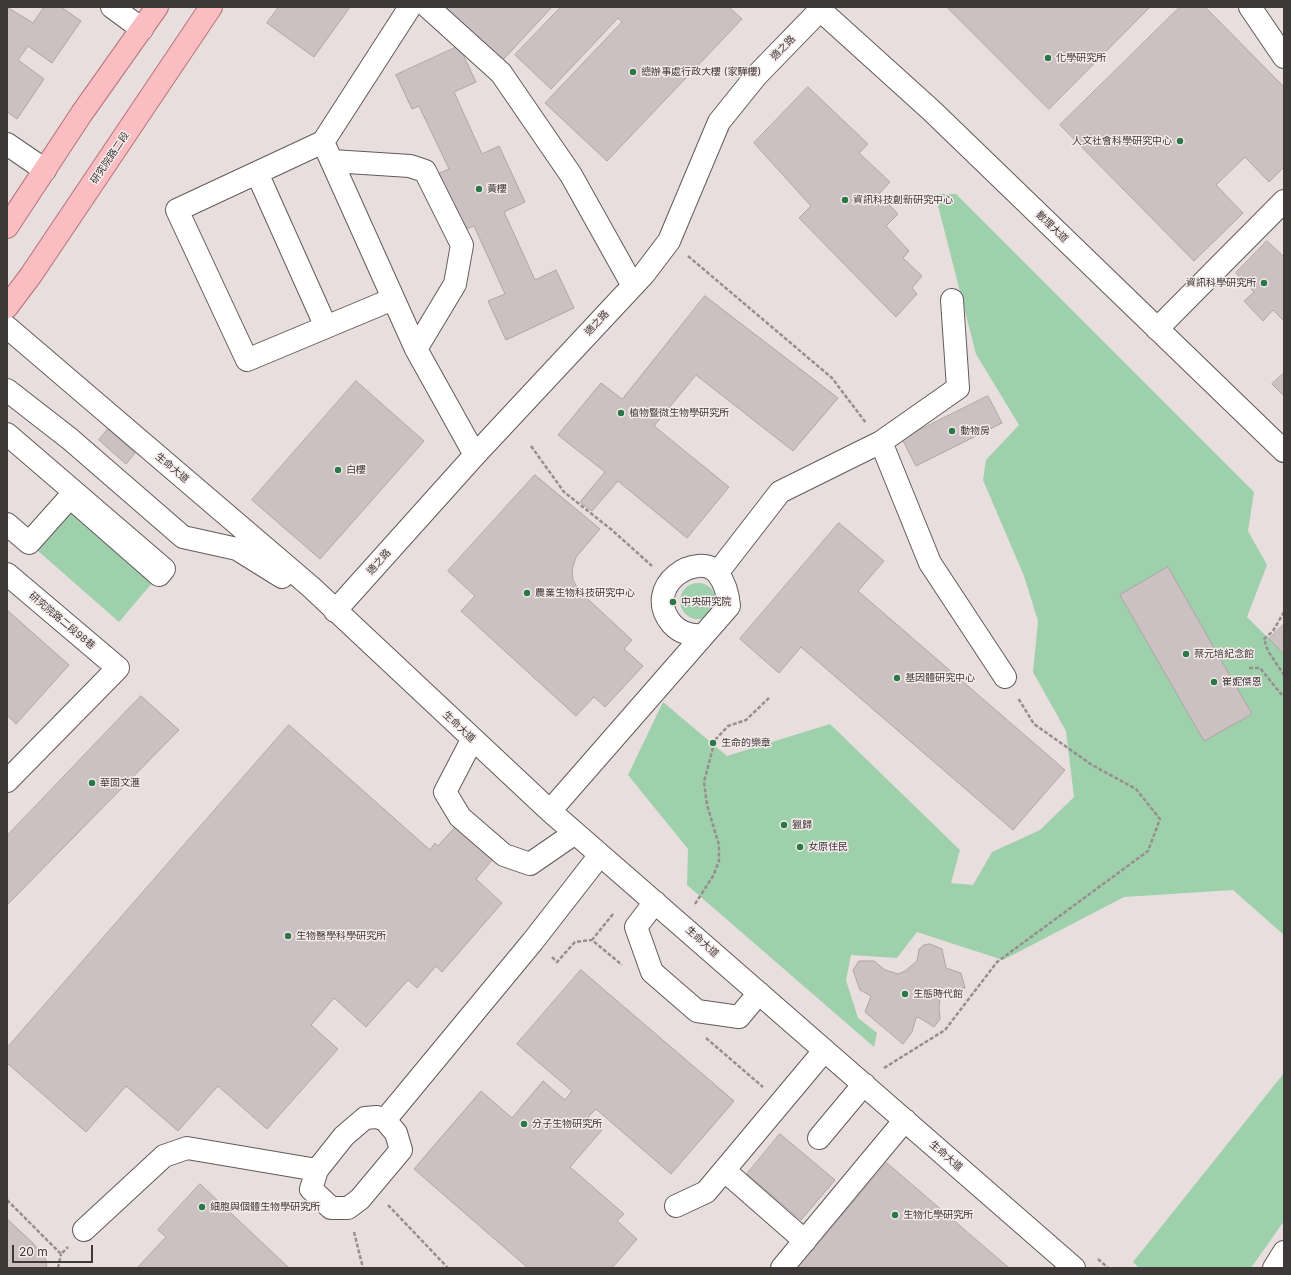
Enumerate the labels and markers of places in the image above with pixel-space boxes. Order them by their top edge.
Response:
place label: 化學研究所 [1056,52,1106,64]
marker: 化學研究所 [1043,53,1053,63]
place label: 總辦事處行政大樓 (家驊樓) [641,66,761,78]
marker: 總辦事處行政大樓 (家驊樓) [628,67,638,77]
place label: 人文社會科學研究中心 [1072,135,1172,147]
marker: 人文社會科學研究中心 [1175,136,1185,146]
place label: 黃樓 [487,183,507,195]
marker: 黃樓 [474,184,484,194]
place label: 資訊科技創新研究中心 [853,194,953,206]
marker: 資訊科技創新研究中心 [840,195,850,205]
place label: 資訊科學研究所 [1186,277,1256,289]
marker: 資訊科學研究所 [1259,278,1269,288]
place label: 植物暨微生物學研究所 [629,407,729,419]
marker: 植物暨微生物學研究所 [616,408,626,418]
place label: 動物房 [960,425,990,437]
marker: 動物房 [947,426,957,436]
place label: 白樓 [346,464,366,476]
marker: 白樓 [333,465,343,475]
place label: 農業生物科技研究中心 [535,587,635,599]
marker: 農業生物科技研究中心 [522,588,532,598]
place label: 中央研究院 [681,596,731,608]
marker: 中央研究院 [668,597,678,607]
place label: 蔡元培紀念館 [1194,648,1254,660]
marker: 蔡元培紀念館 [1181,649,1191,659]
place label: 基因體研究中心 [905,672,975,684]
marker: 基因體研究中心 [892,673,902,683]
place label: 崔妮傑恩 [1222,676,1262,688]
marker: 崔妮傑恩 [1209,677,1219,687]
place label: 生命的樂章 [721,737,771,749]
marker: 生命的樂章 [708,738,718,748]
place label: 華固文滙 [100,777,140,789]
marker: 華固文滙 [87,778,97,788]
place label: 獵歸 [792,819,812,831]
marker: 獵歸 [779,820,789,830]
place label: 女原住民 [808,841,848,853]
marker: 女原住民 [795,842,805,852]
place label: 生物醫學科學研究所 [296,930,386,942]
marker: 生物醫學科學研究所 [283,931,293,941]
place label: 生態時代館 [913,988,963,1000]
marker: 生態時代館 [900,989,910,999]
place label: 分子生物研究所 [532,1118,602,1130]
marker: 分子生物研究所 [519,1119,529,1129]
place label: 細胞與個體生物學研究所 [210,1201,320,1213]
marker: 細胞與個體生物學研究所 [197,1202,207,1212]
place label: 生物化學研究所 [903,1209,973,1221]
marker: 生物化學研究所 [890,1210,900,1220]

